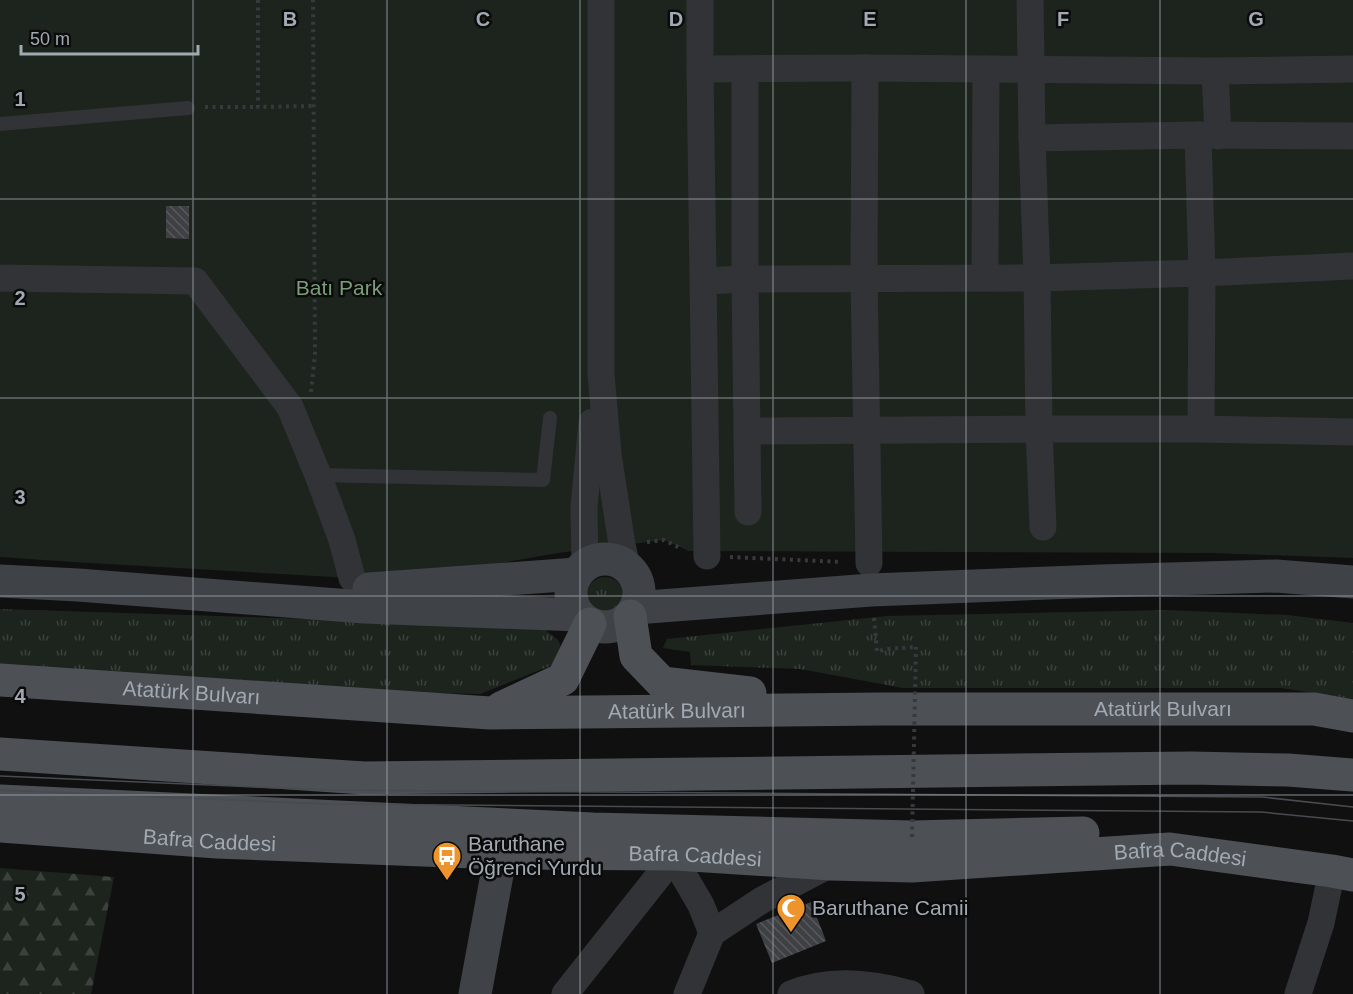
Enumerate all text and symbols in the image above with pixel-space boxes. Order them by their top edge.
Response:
text: B [283,8,297,30]
text: C [476,8,490,30]
text: D [669,8,683,30]
text: E [863,8,877,30]
text: F [1057,8,1069,30]
text: G [1248,8,1264,30]
scale bar [21,18,198,56]
text: 50 m [30,29,70,49]
text: 1 [14,88,26,110]
park label: Batı Park [296,276,383,299]
text: 2 [14,287,26,309]
text: 3 [14,486,26,508]
street label: Atatürk Bulvarı [122,676,261,709]
text: 4 [14,685,26,707]
street label: Atatürk Bulvarı [1094,697,1232,720]
street label: Atatürk Bulvarı [608,698,746,723]
street label: Bafra Caddesi [142,825,276,855]
place label: Baruthane Öğrenci Yurdu [468,832,602,879]
street label: Bafra Caddesi [1113,837,1248,870]
bus stop icon: Baruthane Öğrenci Yurdu [431,840,463,882]
street label: Bafra Caddesi [629,842,762,870]
text: 5 [14,883,26,905]
mosque icon: Baruthane Camii [775,892,807,934]
place label: Baruthane Camii [812,896,968,919]

